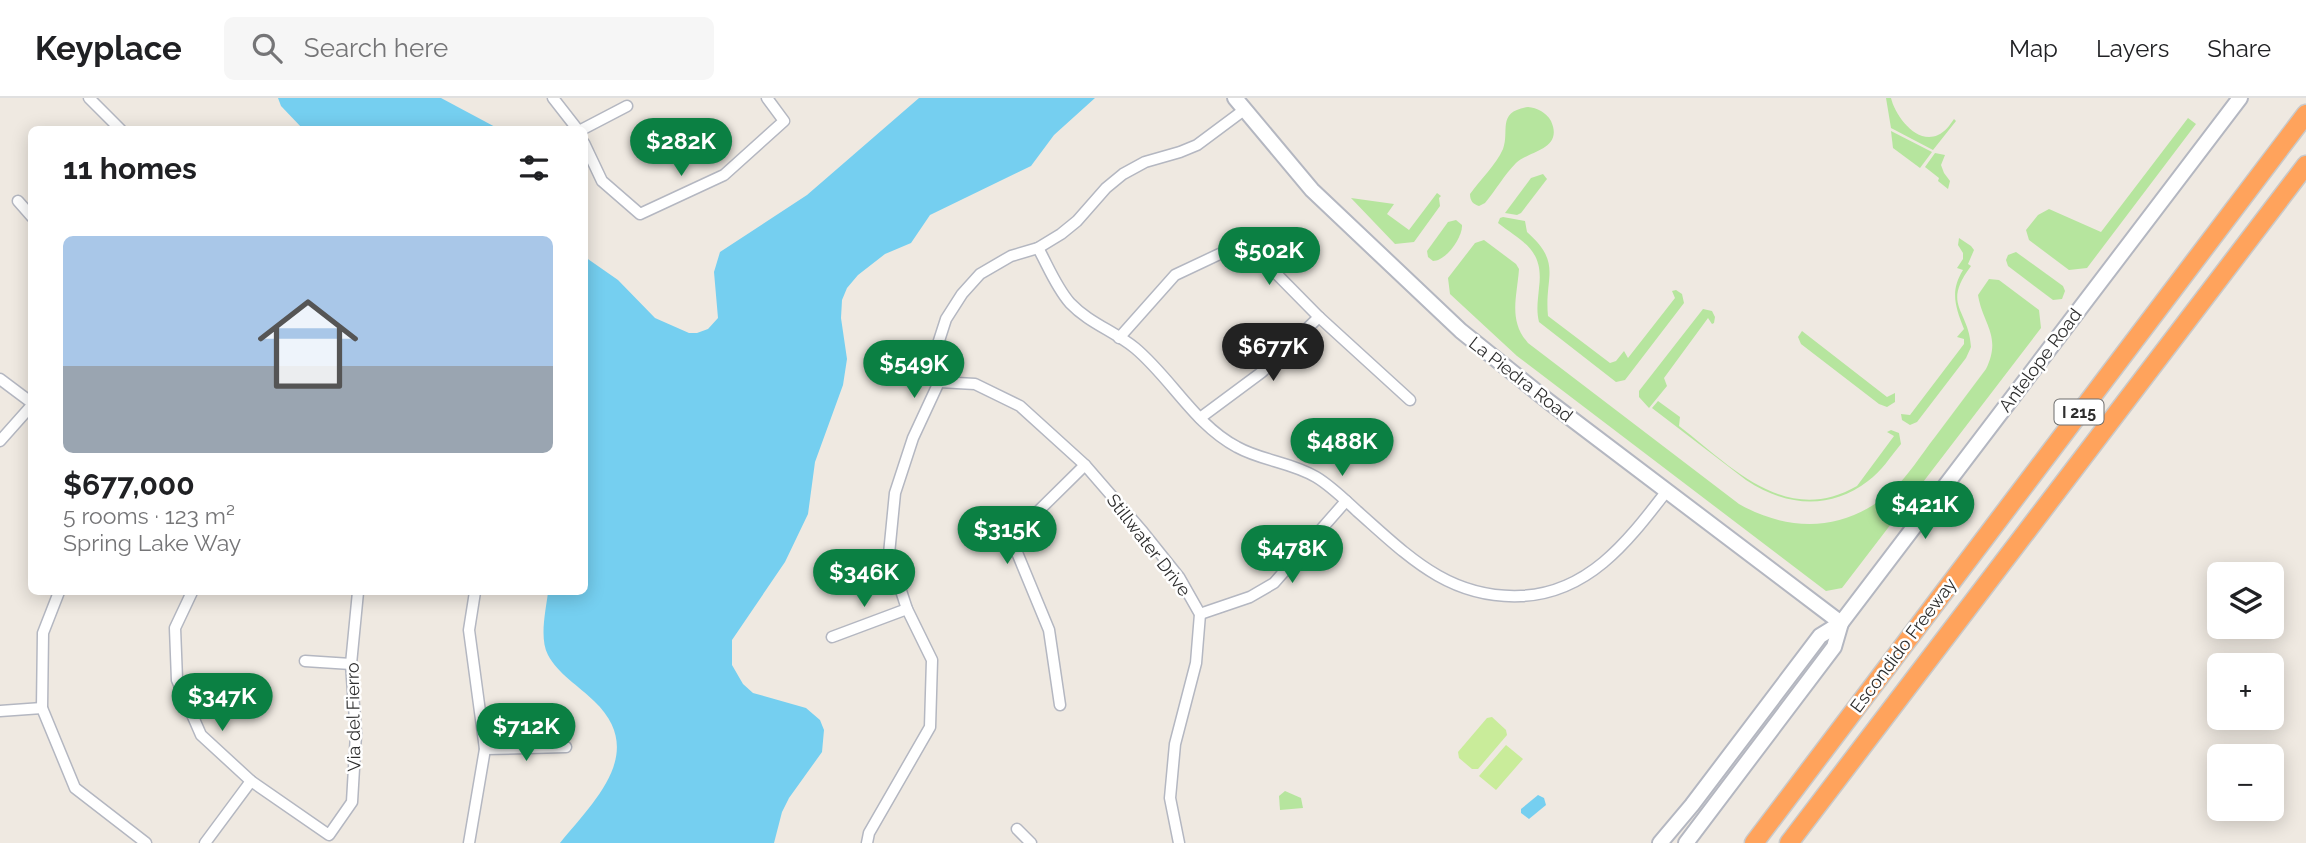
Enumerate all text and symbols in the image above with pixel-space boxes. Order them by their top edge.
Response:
search box [224,17,714,80]
text: Keyplace [35,29,182,68]
icon: search [248,29,286,67]
text: Search here [304,33,448,63]
text: Map [2009,34,2058,63]
text: Layers [2096,34,2169,63]
text: Share [2207,34,2271,63]
pin: $282K [632,118,730,178]
text: $282K [646,127,716,154]
icon: filters [515,149,553,187]
text: 11 homes [63,151,197,186]
pin: $502K [1220,228,1318,287]
text: $502K [1234,236,1304,263]
icon: home [245,281,371,407]
street label: Antelope Road [1994,304,2086,416]
pin: $677K [1224,324,1322,383]
text: $677K [1238,332,1308,359]
street label: La Piedra Road [1465,332,1577,426]
pin: $549K [865,341,963,400]
text: $549K [879,349,949,376]
road number: I 215 [2054,400,2104,424]
pin: $488K [1293,418,1391,478]
text: $488K [1307,427,1377,454]
text: $677,000 [63,467,195,502]
pin: $421K [1876,482,1974,541]
street label: Stillwater Drive [1102,490,1196,601]
text: $421K [1891,490,1959,517]
text: 5 rooms · 123 m² [63,502,235,529]
pin: $315K [958,506,1056,566]
text: $315K [974,515,1040,542]
pin: $478K [1243,526,1341,585]
text: Spring Lake Way [63,529,241,556]
text: $478K [1257,534,1327,561]
pin: $346K [815,550,913,609]
text: $346K [829,558,899,585]
map controls [2207,562,2284,821]
button: layers [2207,562,2284,639]
street label: Escondido Freeway [1846,574,1960,716]
button: + [2207,653,2284,730]
street label: Via del Fierro [342,662,364,772]
pin: $347K [173,674,271,733]
text: $347K [188,682,256,709]
pin: $712K [477,704,575,763]
text: $712K [492,712,560,739]
button: − [2207,744,2284,821]

